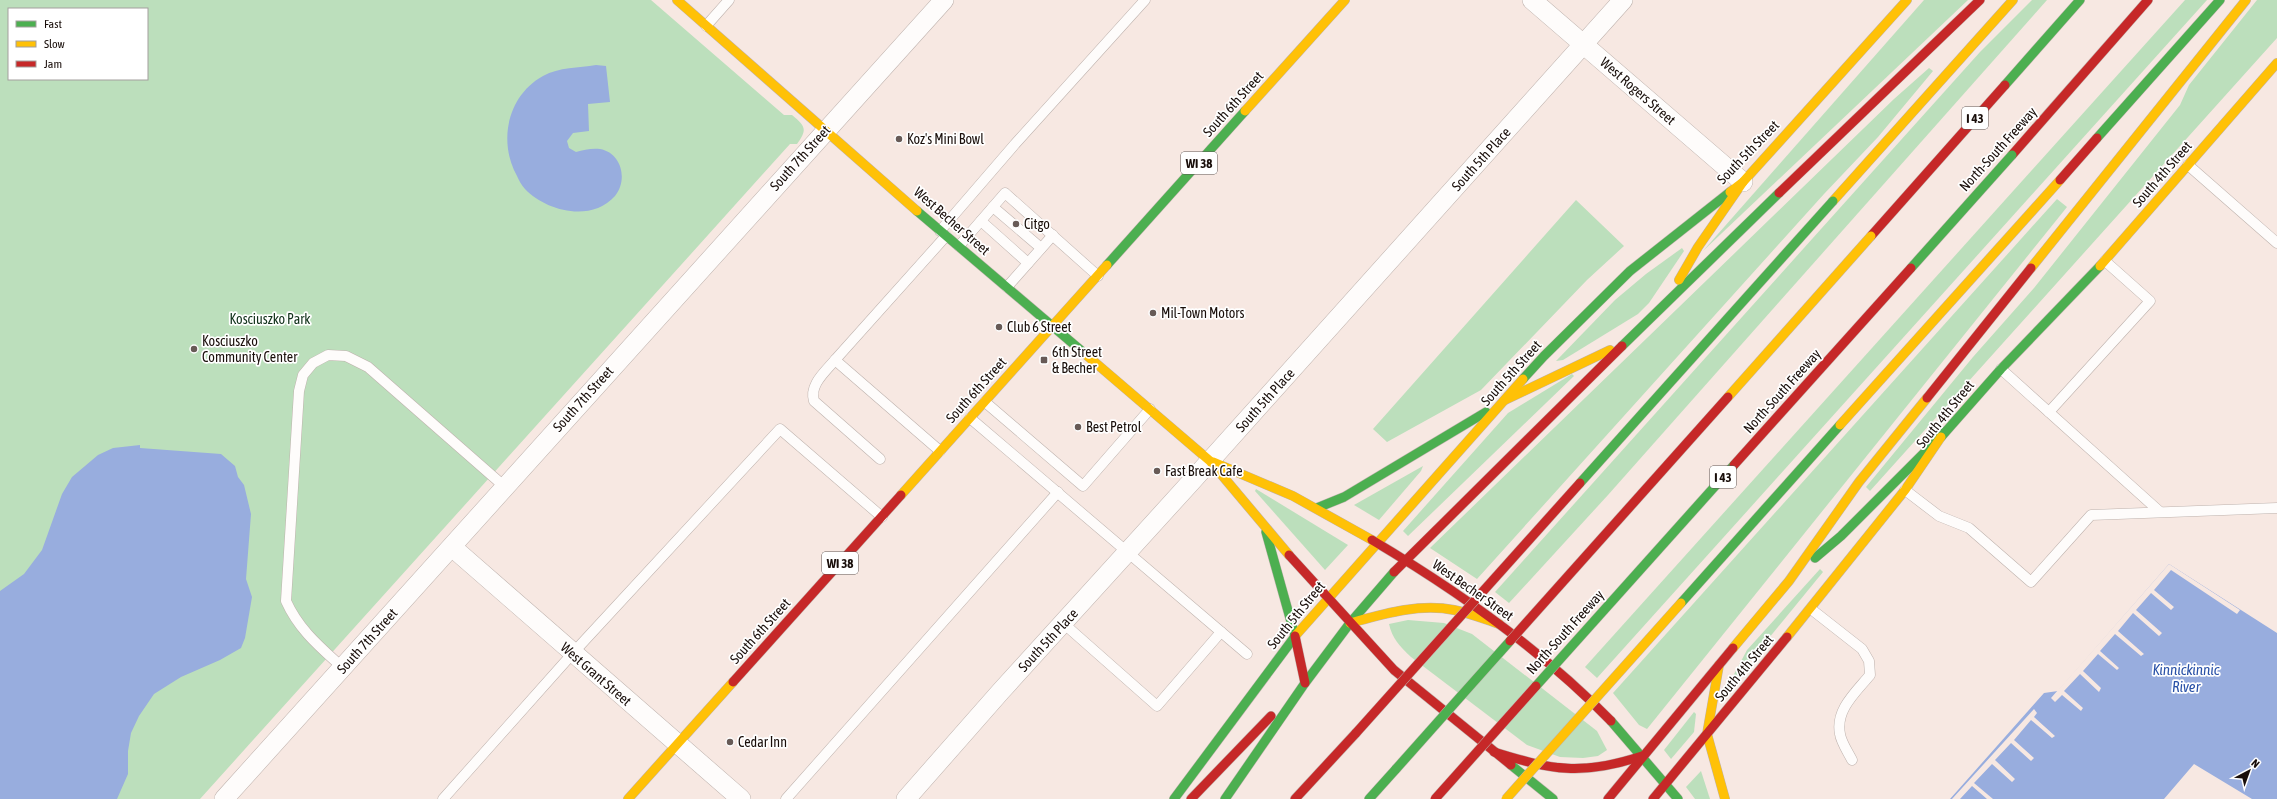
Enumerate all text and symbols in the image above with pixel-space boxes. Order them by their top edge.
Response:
legend [8,8,148,80]
text: Fast [44,17,62,31]
text: Slow [44,37,65,51]
street label: West Rogers Street [1597,54,1679,128]
text: Jam [44,57,62,71]
street label: South 6th Street [1200,68,1266,140]
street label: North-South Freeway [1956,103,2040,194]
road number: I 43 [1962,107,1988,129]
street label: South 5th Street [1714,117,1782,187]
street label: South 7th Street [767,122,833,194]
street label: South 5th Place [1448,124,1514,194]
place label: Koz's Mini Bowl [907,131,984,147]
marker: Koz's Mini Bowl [894,134,904,144]
street label: South 4th Street [2129,138,2195,210]
road number: WI 38 [1181,152,1217,174]
street label: West Becher Street [911,184,993,258]
place label: Citgo [1024,216,1050,232]
marker: Citgo [1011,219,1021,229]
place label: Mil-Town Motors [1161,305,1244,321]
marker: Mil-Town Motors [1148,308,1158,318]
park label: Kosciuszko Park [229,311,311,327]
place label: Club 6 Street [1007,319,1072,335]
marker: Club 6 Street [994,322,1004,332]
place label: Kosciuszko Community Center [202,333,298,365]
street label: South 5th Street [1478,337,1544,409]
marker: Kosciuszko Community Center [189,344,199,354]
place label: 6th Street & Becher [1052,344,1102,376]
street label: North-South Freeway [1740,345,1824,436]
street label: South 6th Street [943,354,1009,426]
marker: 6th Street & Becher [1039,355,1049,365]
street label: South 7th Street [550,363,616,435]
street label: South 5th Place [1232,365,1298,435]
street label: South 4th Street [1913,377,1977,451]
place label: Best Petrol [1086,419,1142,435]
marker: Best Petrol [1073,422,1083,432]
place label: Fast Break Cafe [1165,463,1243,479]
marker: Fast Break Cafe [1152,466,1162,476]
road number: I 43 [1710,466,1736,488]
road number: WI 38 [822,552,858,574]
street label: West Becher Street [1430,556,1516,624]
street label: South 5th Street [1264,578,1328,652]
street label: North-South Freeway [1523,586,1607,677]
street label: South 6th Street [727,595,793,667]
street label: South 7th Street [334,605,400,677]
street label: South 5th Place [1015,605,1081,675]
street label: South 4th Street [1712,631,1776,705]
street label: West Grant Street [557,639,635,709]
water label: Kinnickinnic River [2153,661,2220,695]
place label: Cedar Inn [738,734,787,750]
marker: Cedar Inn [725,737,735,747]
north arrow [2229,751,2269,791]
text: N [2249,757,2262,770]

